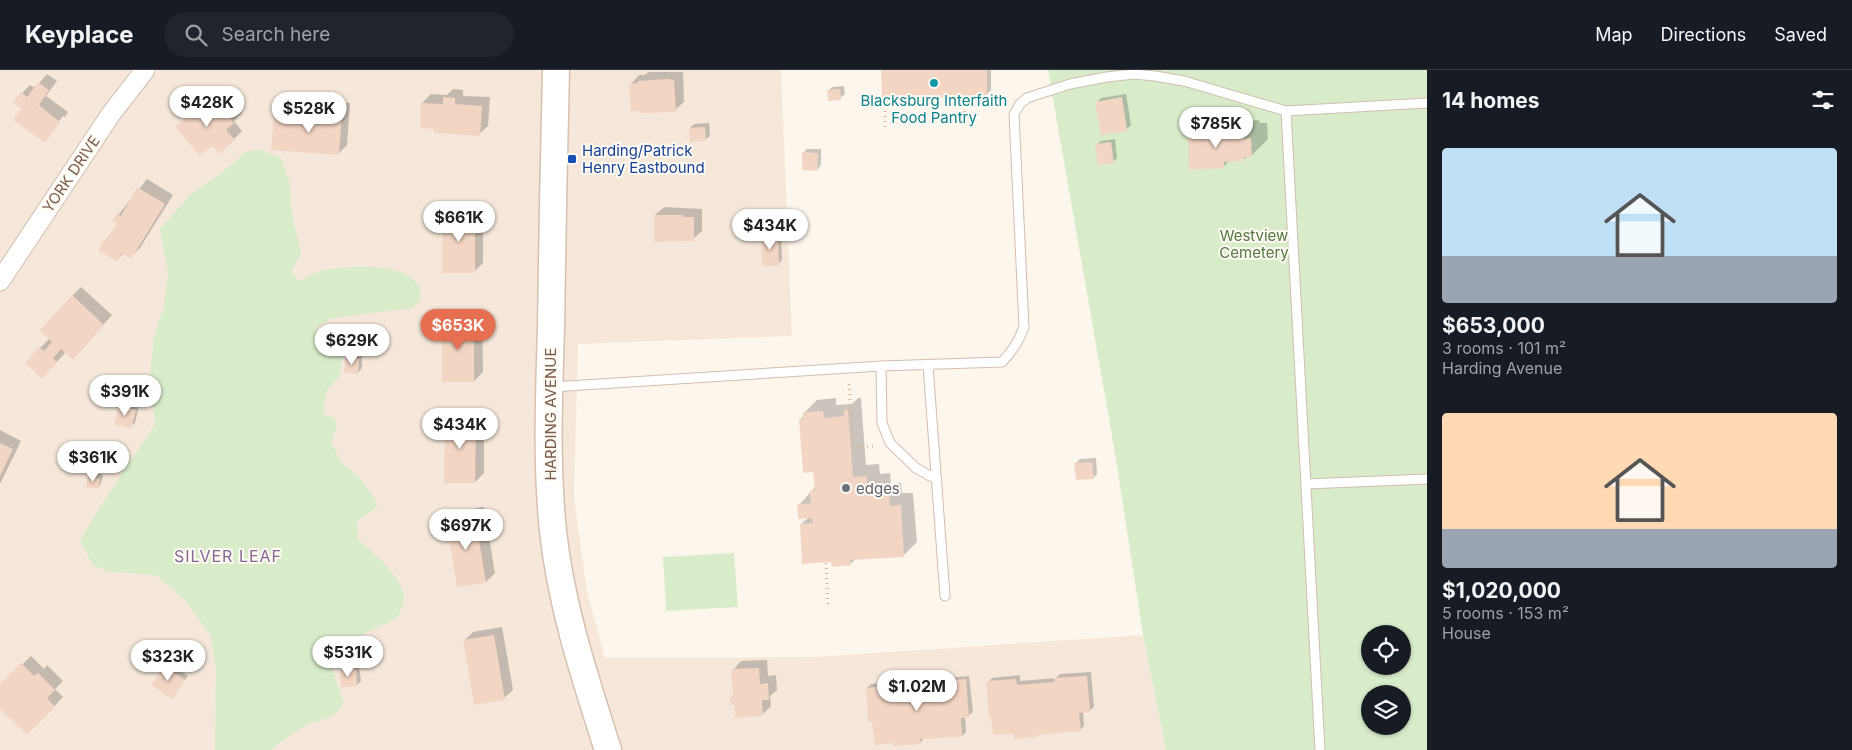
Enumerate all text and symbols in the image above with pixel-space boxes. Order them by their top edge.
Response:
search box [164,12,514,57]
text: Keyplace [25,20,134,49]
icon: search [182,21,210,49]
text: Search here [222,23,330,46]
text: Map [1595,24,1633,45]
text: Directions [1661,24,1746,45]
text: Saved [1774,24,1827,45]
marker: Blacksburg Interfaith Food Pantry [928,77,940,89]
pin: $428K [172,85,242,128]
icon: filters [1809,86,1837,114]
text: 14 homes [1442,88,1540,113]
place label: Blacksburg Interfaith Food Pantry [861,91,1007,127]
text: $428K [180,92,234,112]
pin: $528K [274,92,344,134]
text: $528K [283,98,335,118]
pin: $785K [1181,106,1251,149]
text: $785K [1190,113,1242,133]
street label: YORK DRIVE [38,132,104,216]
place label: Harding/Patrick Henry Eastbound [582,141,705,177]
marker: Harding/Patrick Henry Eastbound [566,153,578,165]
icon: home [1595,180,1685,270]
pin: $661K [424,200,494,243]
text: $661K [434,207,484,227]
pin: $434K [735,208,805,251]
text: $434K [743,215,797,235]
park label: Westview Cemetery [1219,226,1289,262]
pin: $653K [423,308,493,351]
text: $653,000 [1442,313,1545,338]
text: $653K [432,315,484,335]
pin: $629K [317,324,387,366]
text: $629K [326,330,378,350]
text: 3 rooms · 101 m² [1442,338,1566,358]
street label: HARDING AVENUE [541,348,560,480]
text: Harding Avenue [1442,358,1562,378]
pin: $391K [90,374,160,417]
text: $391K [100,381,150,401]
pin: $434K [425,408,495,450]
text: $434K [433,414,487,434]
pin: $361K [58,440,128,483]
icon: home [1595,445,1685,535]
text: $361K [68,447,118,467]
place label: edges [856,479,900,498]
marker: edges [840,482,852,494]
pin: $697K [431,508,501,551]
text: $697K [440,515,492,535]
district label: SILVER LEAF [174,546,282,566]
text: $1,020,000 [1442,578,1561,603]
text: 5 rooms · 153 m² [1442,603,1569,623]
text: House [1442,623,1491,643]
map controls [1361,625,1411,735]
button: locate [1361,625,1411,675]
pin: $531K [313,636,383,678]
pin: $323K [133,640,203,682]
text: $531K [323,642,373,662]
text: $323K [142,646,194,666]
pin: $1.02M [876,670,958,712]
text: $1.02M [888,676,946,696]
button: layers [1361,685,1411,735]

